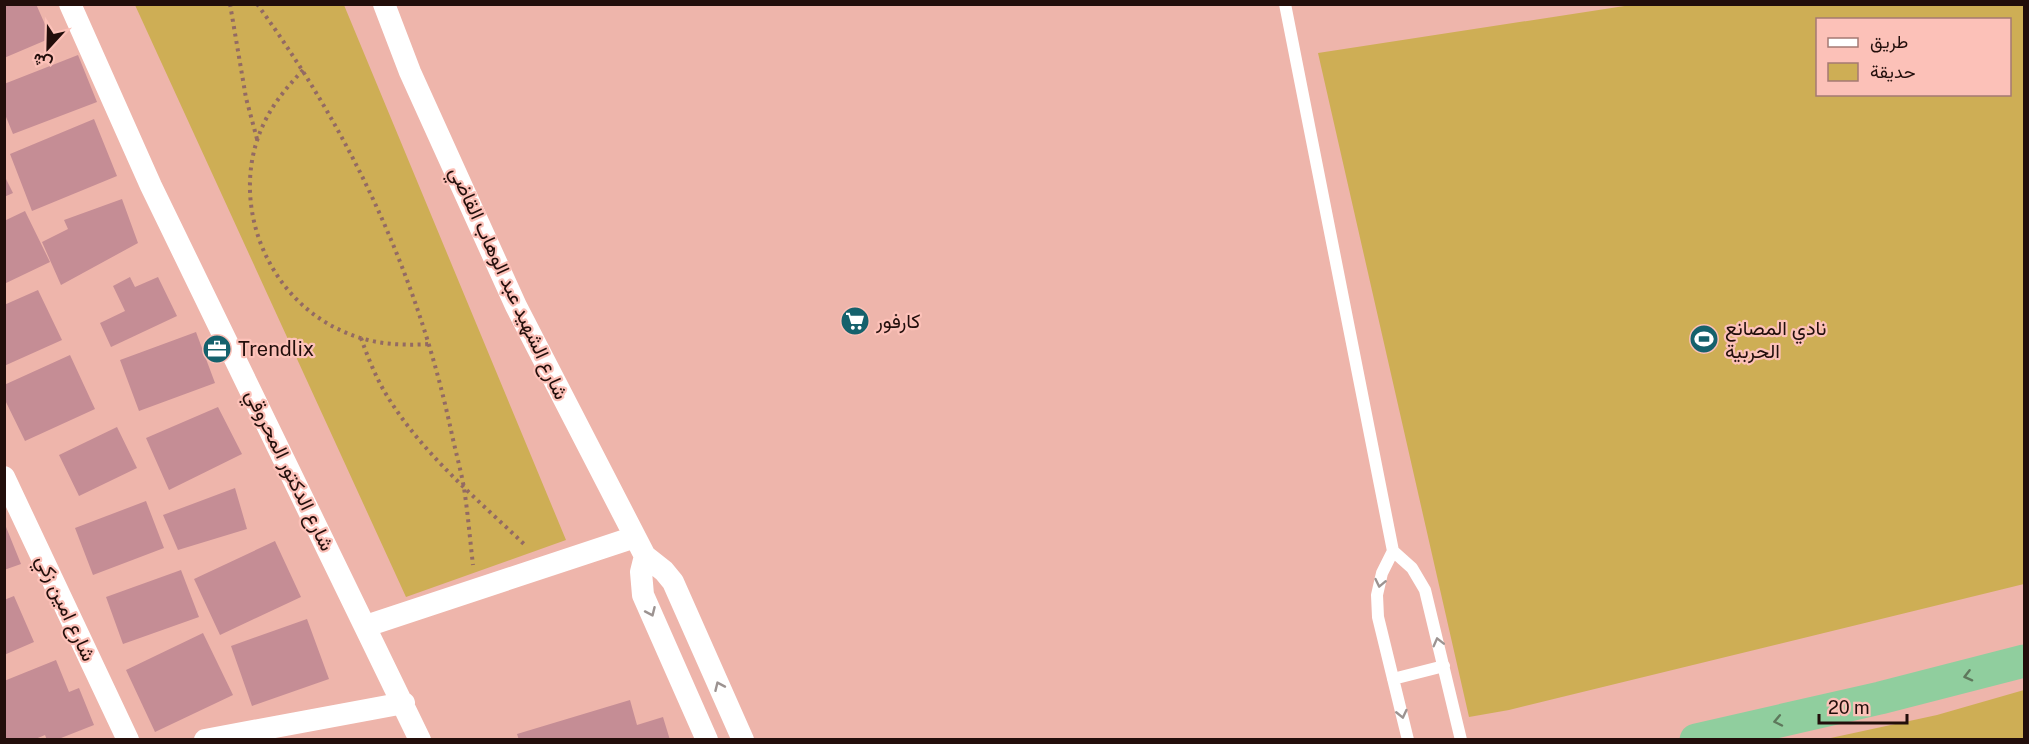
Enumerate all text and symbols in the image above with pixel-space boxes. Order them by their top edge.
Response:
north arrow [18,18,78,78]
legend [1816,18,2011,96]
text: طريق [1870,31,1908,53]
text: ش [30,49,55,74]
text: حديقة [1870,61,1916,82]
street label: شارع الشهيد عبد الوهاب القاضي [440,163,574,405]
supermarket icon: كارفور [839,305,871,337]
place label: كارفور [875,309,921,334]
place label: نادي المصانع الحربية [1725,316,1827,364]
sports icon: نادي المصانع الحربية [1688,323,1720,355]
office icon: Trendlix [201,333,233,365]
place label: Trendlix [238,337,314,361]
street label: شارع الدكتور المحروقي [236,385,339,557]
street label: شارع امين زكي [26,551,101,667]
one-way arrow [1374,578,1387,588]
one-way arrow [644,605,656,616]
one-way arrow [1432,637,1445,647]
one-way arrow [1963,668,1973,681]
one-way arrow [715,682,727,693]
scale bar [1819,687,1908,725]
text: 20 m [1828,697,1870,718]
one-way arrow [1394,709,1407,719]
one-way arrow [1774,714,1784,727]

